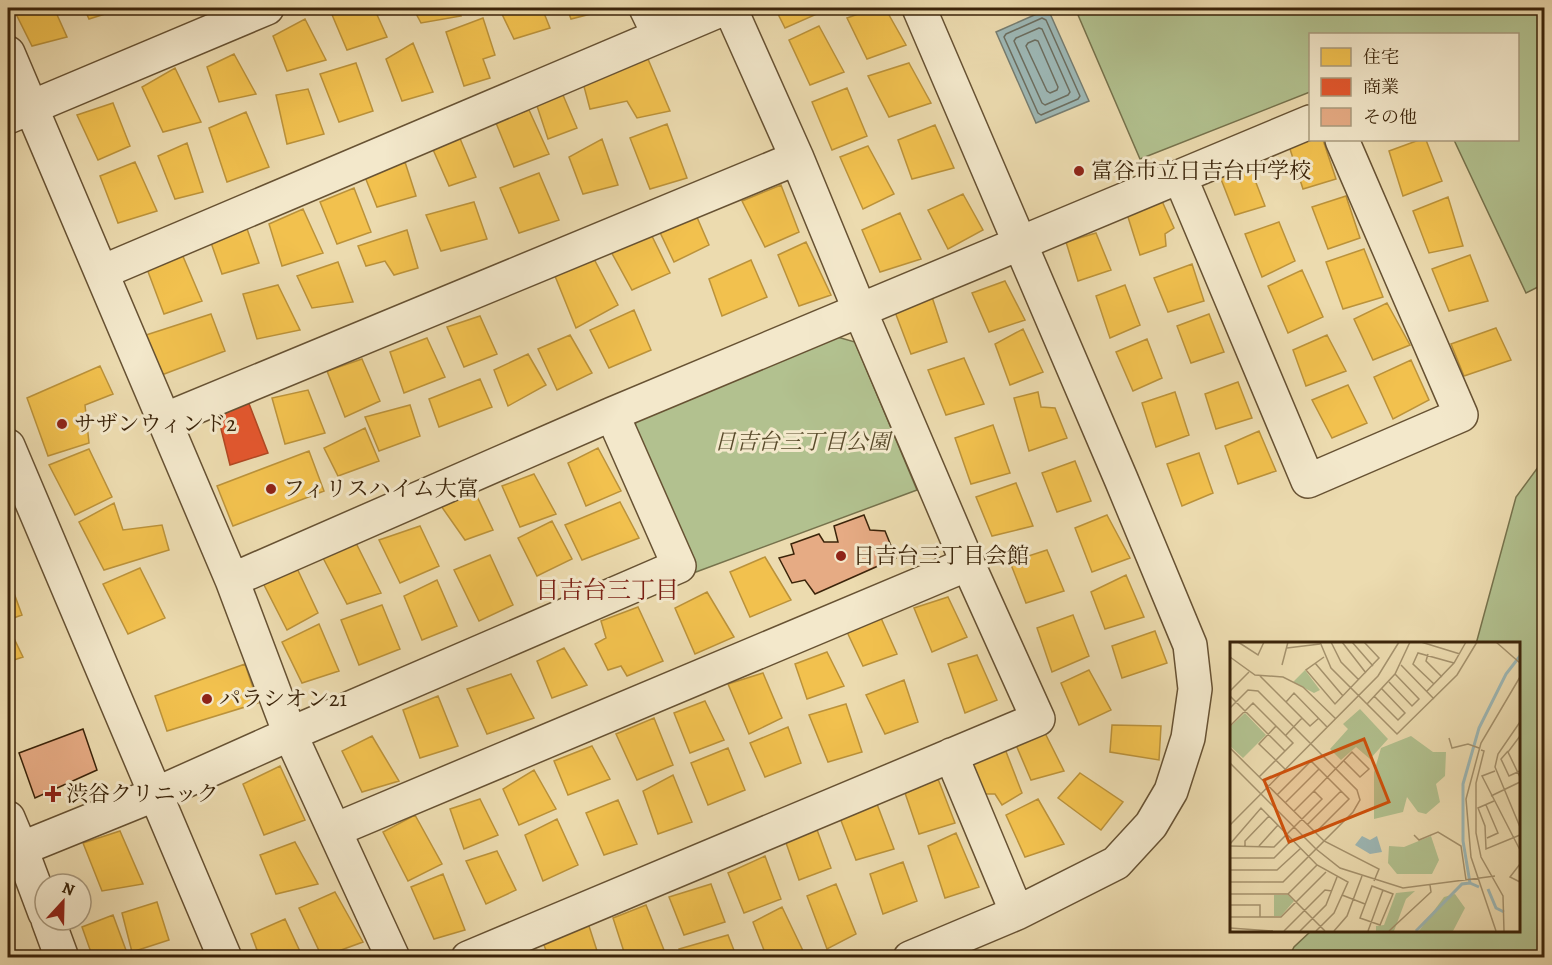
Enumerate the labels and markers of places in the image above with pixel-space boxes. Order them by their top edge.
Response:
place label: 富谷市立日吉台中学校 [1091,156,1311,186]
marker: 富谷市立日吉台中学校 [1072,164,1086,178]
place label: サザンウィンド2 [74,409,237,439]
marker: サザンウィンド2 [55,417,69,431]
place label: フィリスハイム大富 [283,474,479,504]
marker: フィリスハイム大富 [264,482,278,496]
place label: 日吉台三丁目会館 [853,541,1029,571]
marker: 日吉台三丁目会館 [834,549,848,563]
place label: パラシオン21 [219,684,347,714]
marker: パラシオン21 [200,692,214,706]
place label: 渋谷クリニック [66,779,219,809]
marker: 渋谷クリニック [44,785,62,803]

